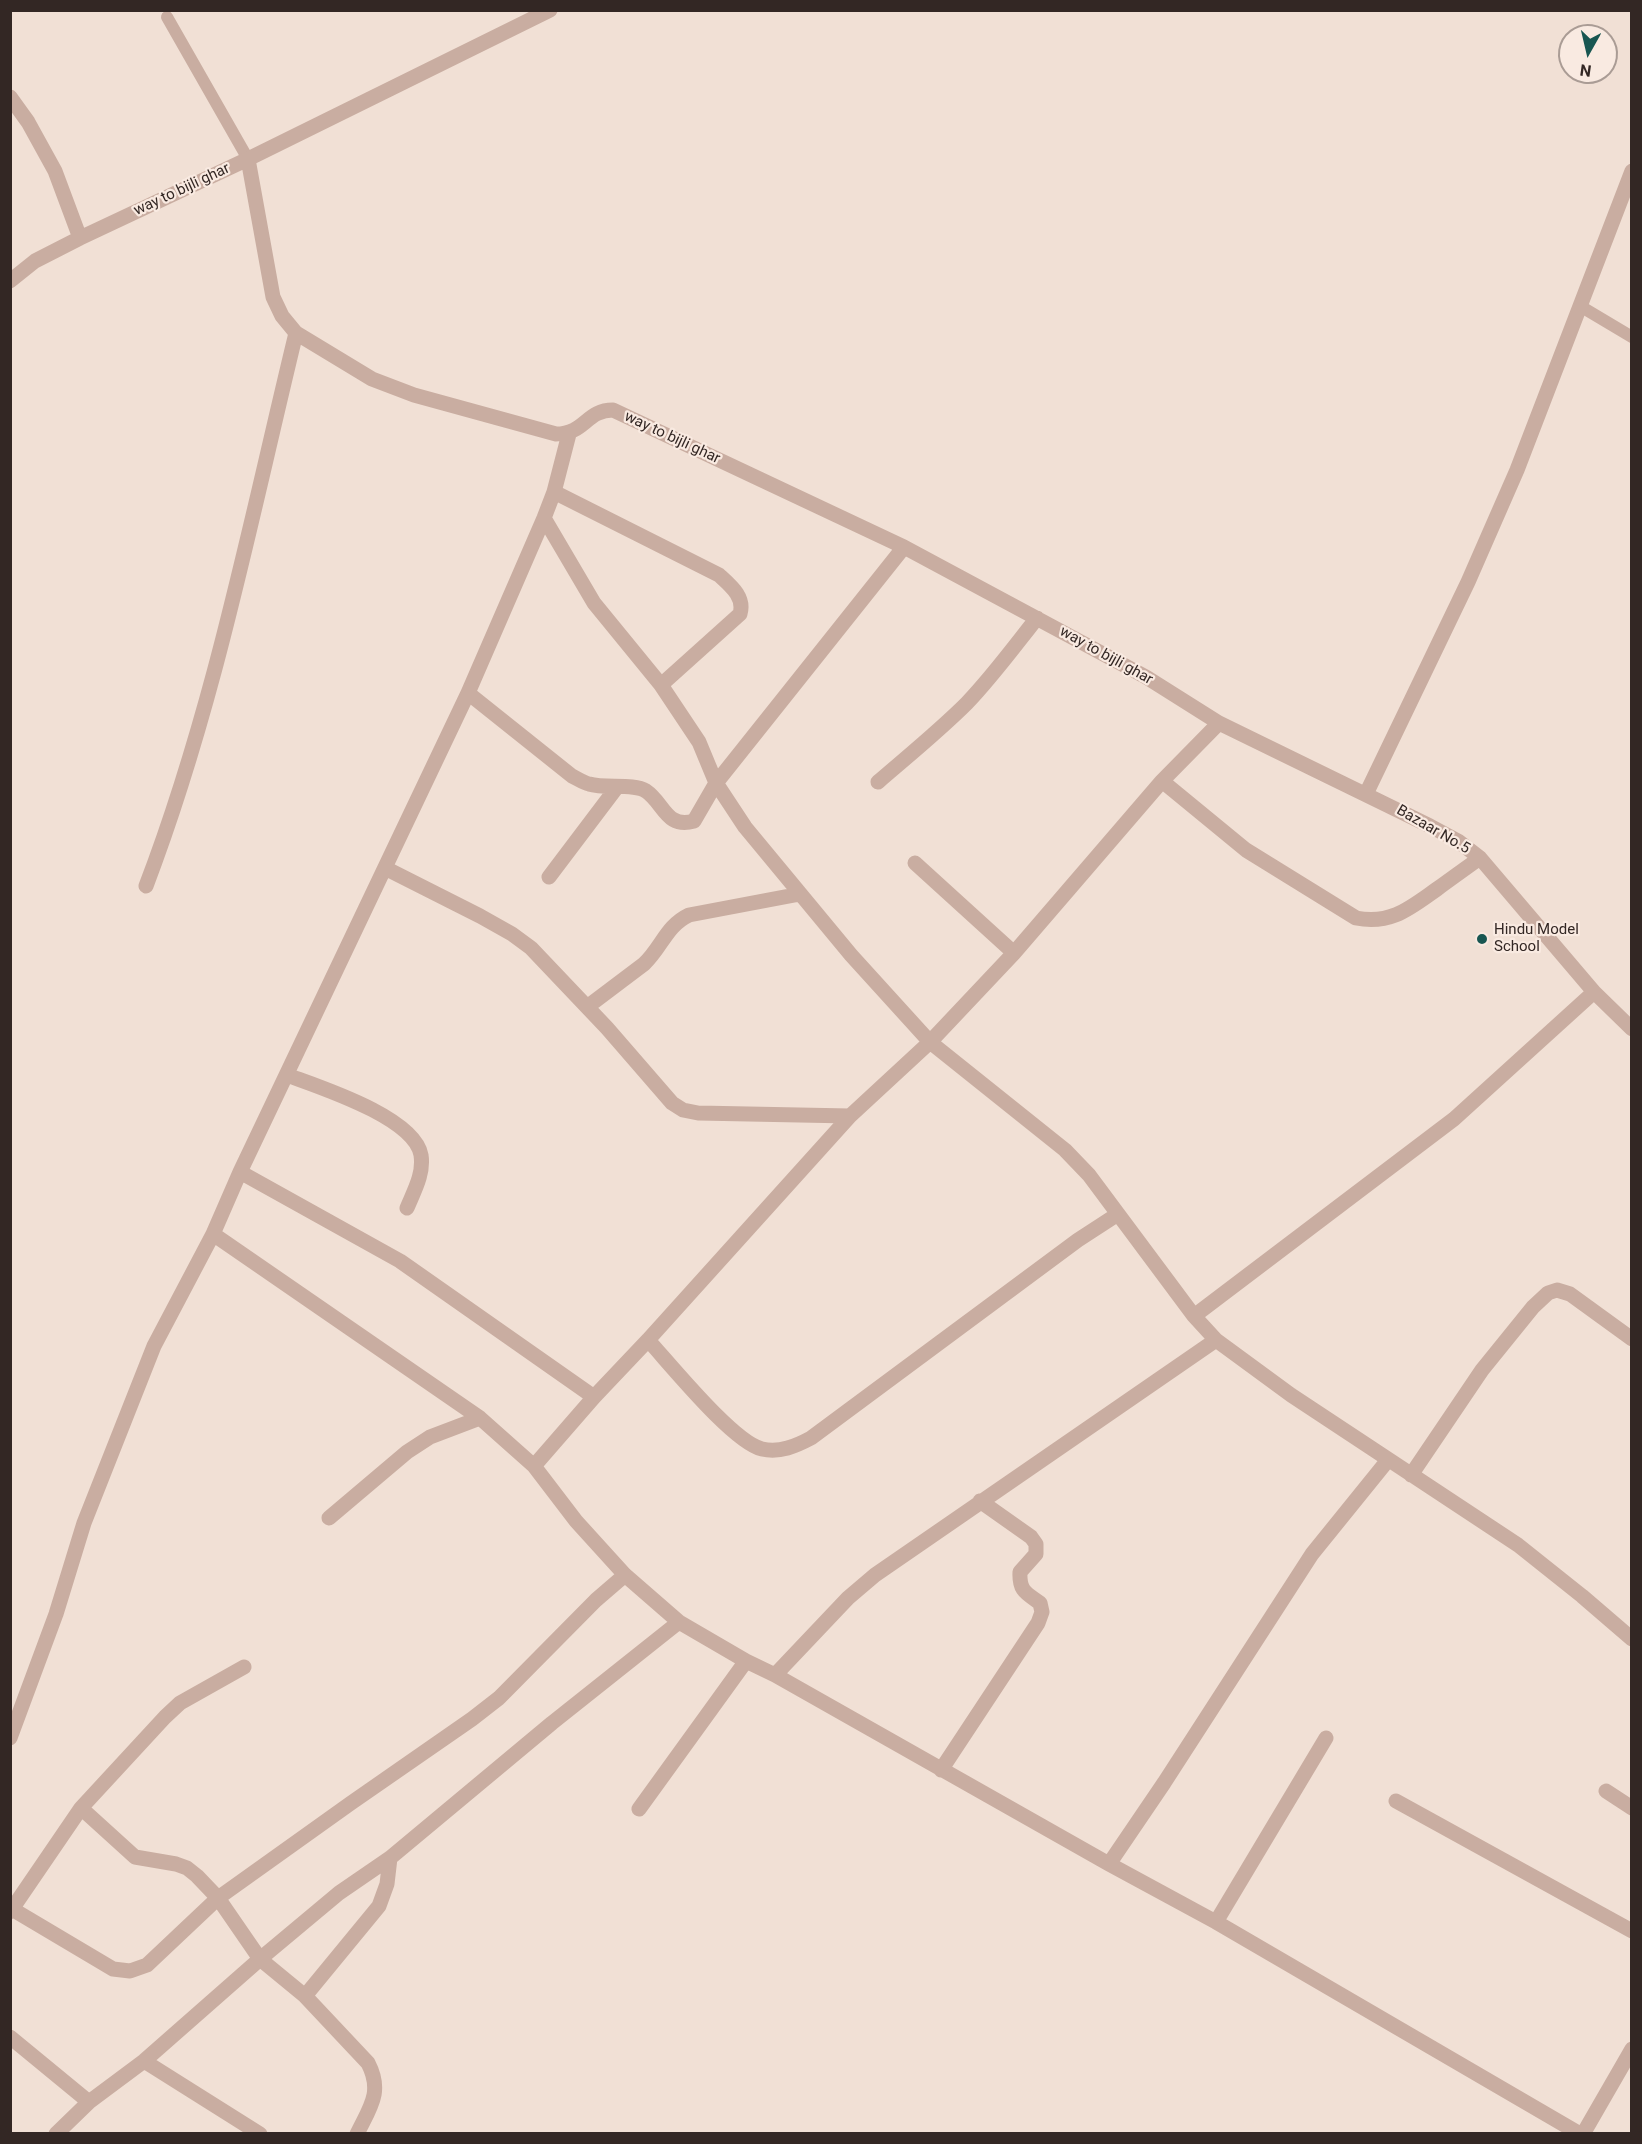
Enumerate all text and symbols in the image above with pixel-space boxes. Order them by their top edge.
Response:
north arrow [1558,24,1618,84]
text: N [1579,60,1593,81]
street label: way to bijli ghar [131,160,233,220]
street label: way to bijli ghar [621,408,723,468]
street label: way to bijli ghar [1056,623,1156,689]
street label: Bazaar No.5 [1393,802,1473,858]
place label: Hindu Model School [1494,921,1579,956]
marker: Hindu Model School [1475,932,1489,946]

